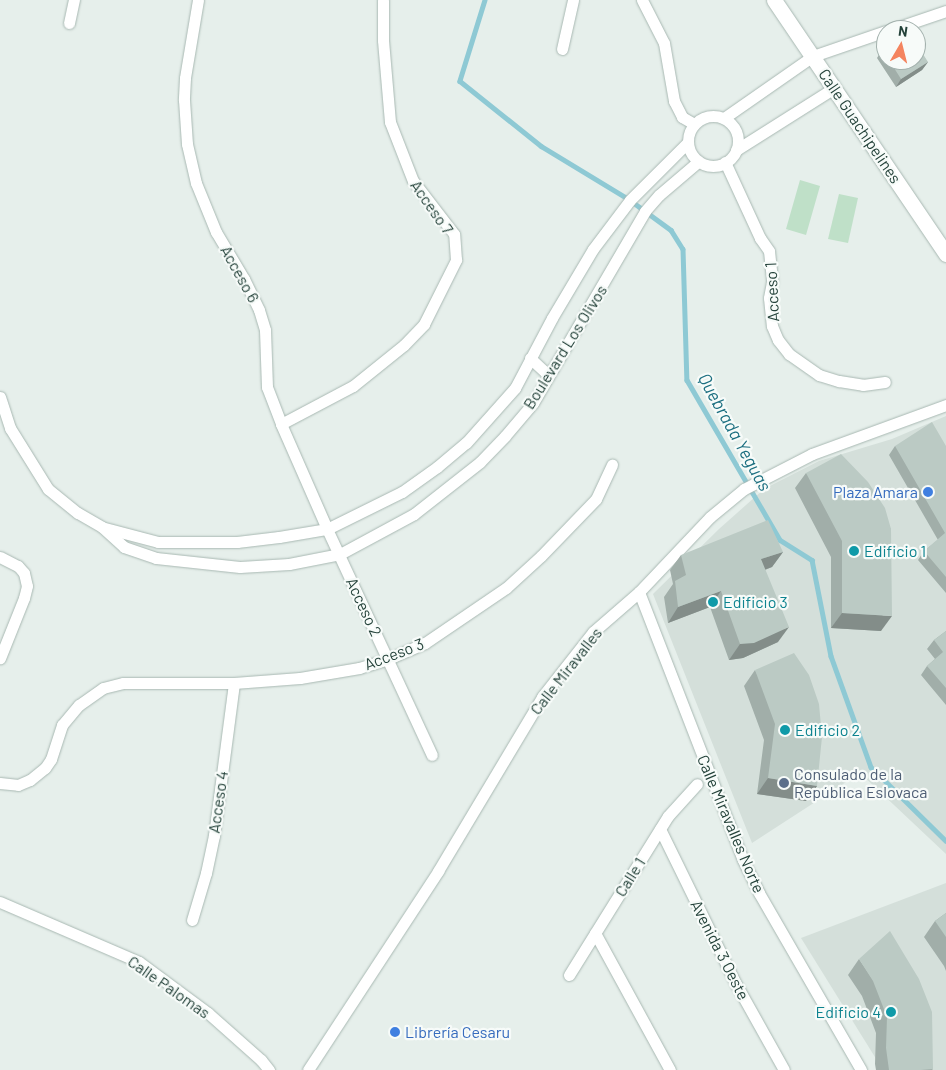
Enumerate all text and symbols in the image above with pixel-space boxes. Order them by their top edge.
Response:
north arrow [876,20,926,70]
text: N [897,22,909,40]
street label: Calle Guachipelines [815,65,905,187]
street label: Acceso 7 [406,176,458,238]
street label: Acceso 6 [217,242,263,306]
street label: Acceso 1 [761,262,783,322]
street label: Boulevard Los Olivos [519,281,611,413]
water label: Quebrada Yeguas [694,369,776,495]
place label: Plaza Amara [833,482,918,502]
marker: Plaza Amara [922,486,934,498]
place label: Edificio 1 [864,541,926,561]
marker: Edificio 1 [848,545,860,557]
street label: Acceso 2 [342,575,386,639]
place label: Edificio 3 [723,592,788,612]
marker: Edificio 3 [707,596,719,608]
street label: Calle Miravalles [526,624,606,718]
street label: Acceso 3 [361,634,427,674]
place label: Edificio 2 [795,720,860,740]
marker: Edificio 2 [779,724,791,736]
street label: Calle Miravalles Norte [693,752,769,896]
place label: Consulado de la República Eslovaca [794,764,927,802]
street label: Acceso 4 [204,770,232,834]
marker: Consulado de la República Eslovaca [778,777,790,789]
street label: Calle 1 [611,854,649,900]
street label: Avenida 3 Oeste [687,897,753,1003]
street label: Calle Palomas [124,952,214,1022]
place label: Edificio 4 [816,1002,881,1022]
marker: Edificio 4 [885,1006,897,1018]
place label: Librería Cesaru [405,1022,510,1042]
marker: Librería Cesaru [389,1026,401,1038]

